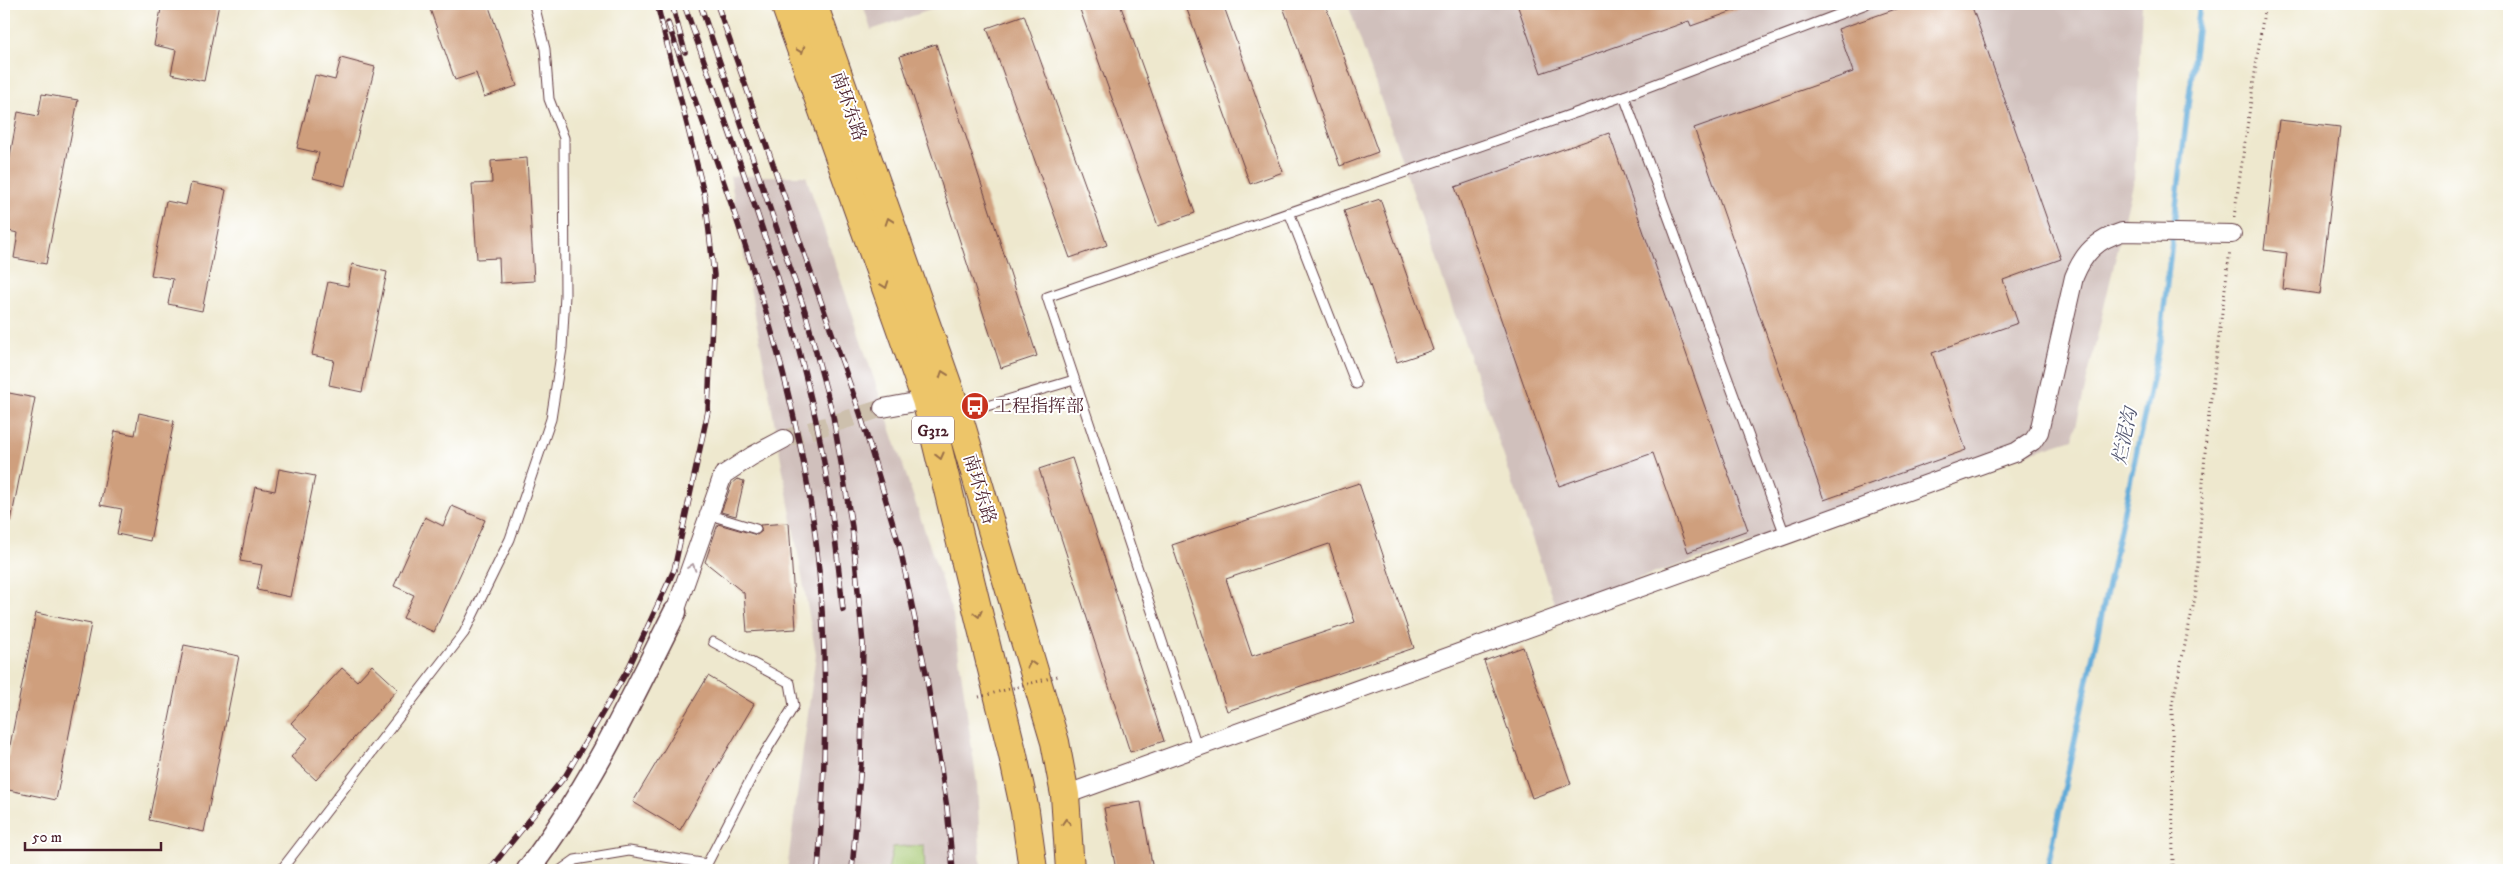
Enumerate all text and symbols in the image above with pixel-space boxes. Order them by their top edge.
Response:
one-way arrow [795,45,805,53]
street label: 南环东路 [826,69,870,144]
one-way arrow [885,217,895,226]
one-way arrow [879,280,889,289]
one-way arrow [939,370,949,379]
bus stop icon: 工程指挥部 [960,391,990,421]
place label: 工程指挥部 [994,396,1084,418]
water label: 烂泥沟 [2108,403,2143,467]
road number: G312 [912,416,954,444]
one-way arrow [934,452,945,461]
street label: 南环东路 [958,452,1000,527]
one-way arrow [687,563,697,571]
one-way arrow [972,610,983,619]
one-way arrow [1027,660,1037,668]
one-way arrow [1061,817,1072,825]
scale bar [25,819,161,851]
text: 50 m [32,828,62,847]

